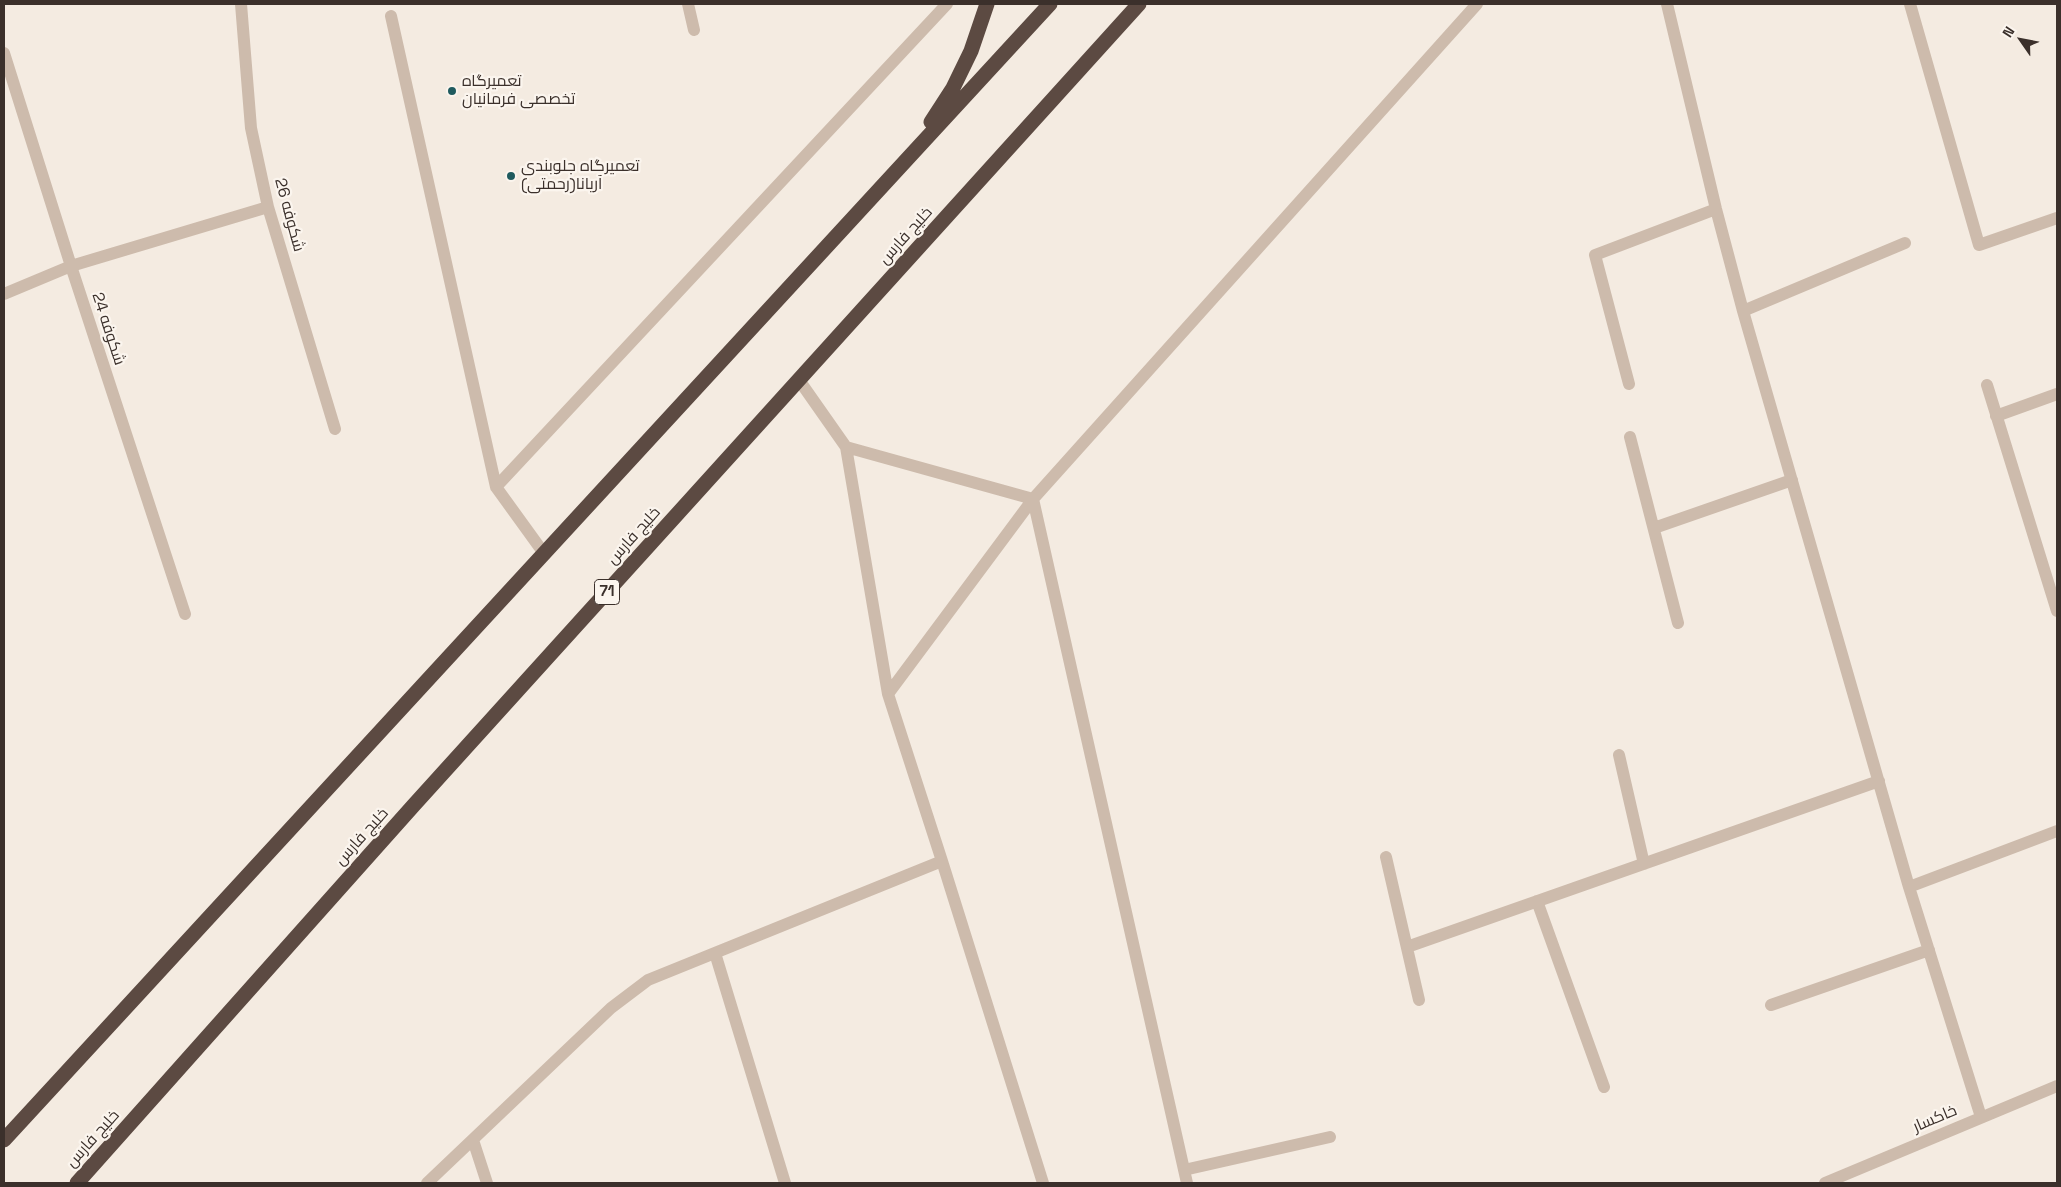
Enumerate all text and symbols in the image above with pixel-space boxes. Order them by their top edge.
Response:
north arrow [1996,15,2046,65]
text: N [1998,23,2019,41]
place label: تعمیرگاه تخصصی فرمانیان [462,72,575,110]
marker: تعمیرگاه تخصصی فرمانیان [446,85,458,97]
place label: تعمیرگاه جلوبندی آریانا(رحمتی) [521,157,640,195]
marker: تعمیرگاه جلوبندی آریانا(رحمتی) [505,170,517,182]
street label: شکوفه 26 [270,176,308,254]
street label: خلیج فارس [875,203,937,269]
street label: شکوفه 24 [87,290,129,368]
street label: خلیج فارس [603,503,665,569]
road number: 71 [594,580,620,604]
street label: خلیج فارس [331,804,393,870]
street label: خاکسار [1910,1101,1960,1137]
street label: خلیج فارس [62,1106,124,1172]

